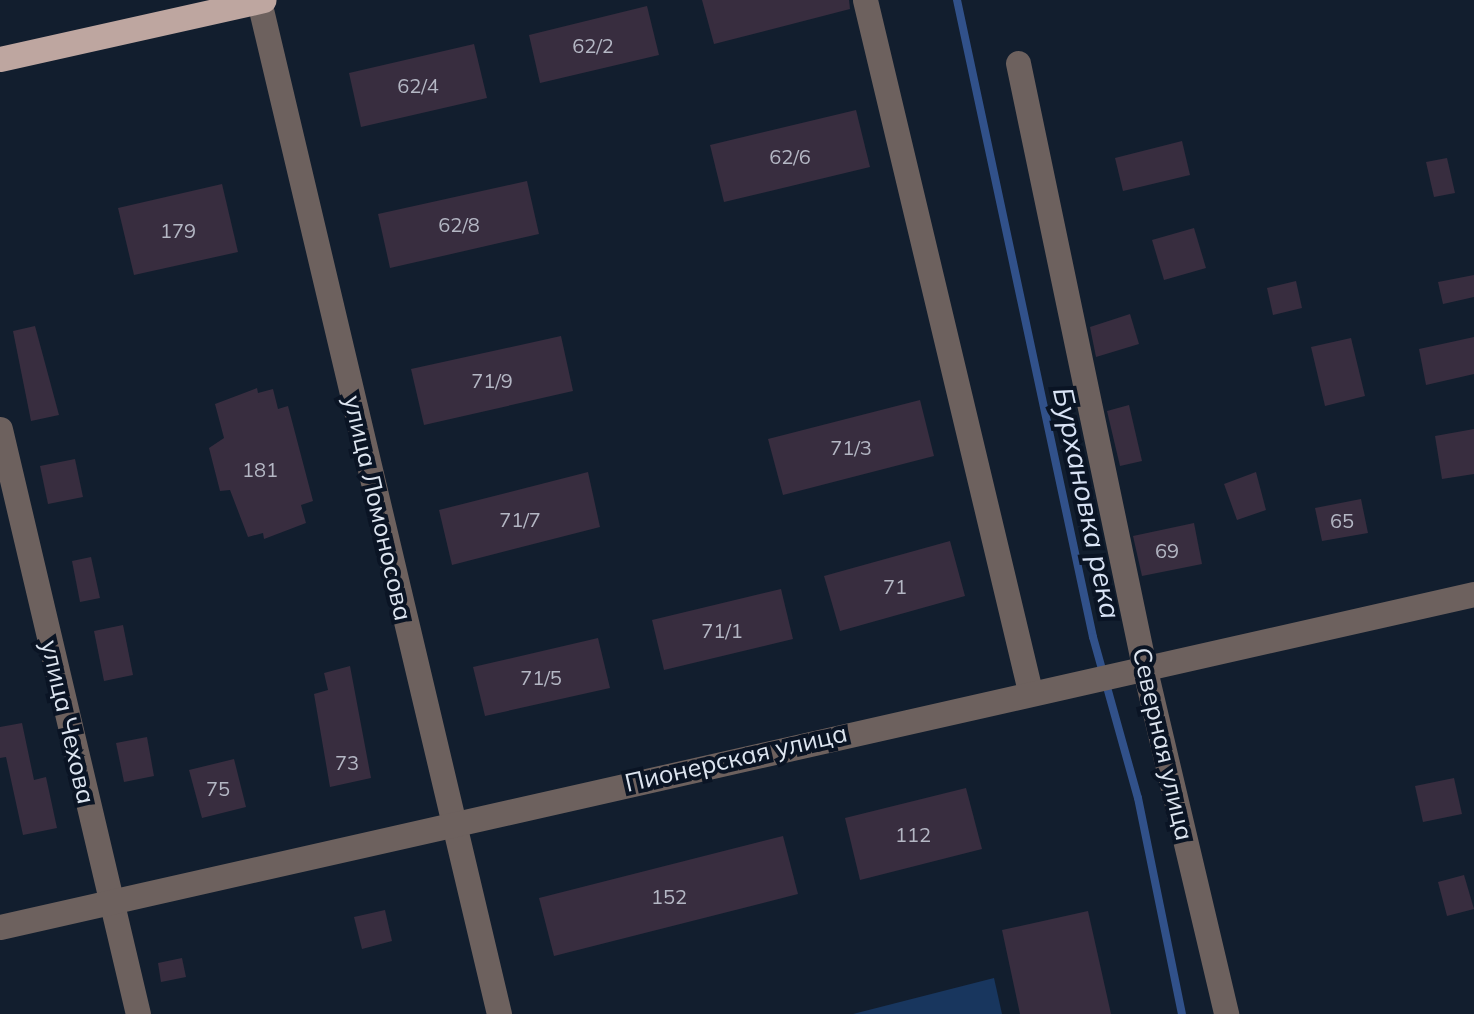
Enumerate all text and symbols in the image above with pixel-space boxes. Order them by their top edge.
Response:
house number: 62/2 [572,33,614,57]
house number: 62/4 [397,73,439,97]
house number: 62/6 [769,144,811,168]
house number: 62/8 [438,212,480,236]
house number: 179 [160,218,196,242]
house number: 71/9 [471,368,513,392]
water label: Бурхановка река [1046,384,1128,622]
street label: улица Ломоносова [338,393,418,623]
house number: 71/3 [830,435,872,459]
house number: 181 [242,457,278,481]
house number: 71/7 [499,507,541,531]
house number: 65 [1330,508,1354,532]
house number: 69 [1155,538,1179,562]
house number: 71 [883,574,907,598]
house number: 71/1 [701,618,743,642]
street label: улица Чехова [35,637,101,807]
street label: Северная улица [1126,645,1200,843]
house number: 71/5 [520,665,562,689]
street label: Пионерская улица [622,718,850,798]
house number: 73 [335,750,359,774]
house number: 75 [206,776,230,800]
house number: 112 [895,822,931,846]
house number: 152 [651,884,687,908]

